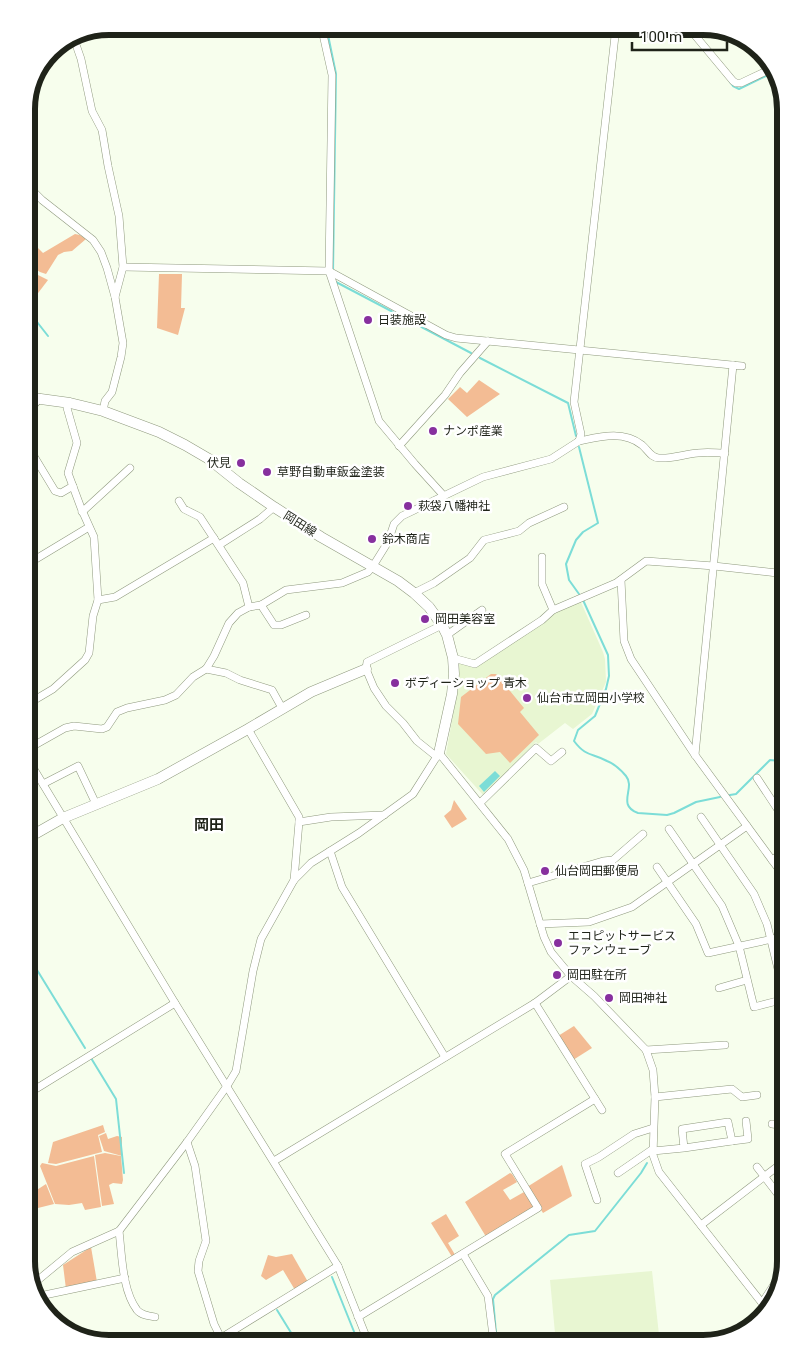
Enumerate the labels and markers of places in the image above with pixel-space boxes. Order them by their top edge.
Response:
place label: 日装施設 [378,313,426,327]
marker: 日装施設 [362,314,374,326]
place label: ナンポ産業 [443,424,503,438]
marker: ナンポ産業 [427,425,439,437]
place label: 伏見 [207,456,231,470]
marker: 伏見 [235,457,247,469]
place label: 草野自動車鈑金塗装 [277,465,385,479]
marker: 草野自動車鈑金塗装 [261,466,273,478]
place label: 萩袋八幡神社 [418,499,490,513]
marker: 萩袋八幡神社 [402,500,414,512]
place label: 鈴木商店 [382,532,430,546]
marker: 鈴木商店 [366,533,378,545]
place label: 岡田美容室 [435,612,495,626]
marker: 岡田美容室 [419,613,431,625]
place label: ボディーショップ 青木 [405,676,527,690]
marker: ボディーショップ 青木 [389,677,401,689]
place label: 仙台市立岡田小学校 [537,691,645,705]
marker: 仙台市立岡田小学校 [521,692,533,704]
place label: 仙台岡田郵便局 [555,864,639,878]
marker: 仙台岡田郵便局 [539,865,551,877]
place label: エコピットサービス ファンウェーブ [568,929,676,957]
marker: エコピットサービス ファンウェーブ [552,937,564,949]
place label: 岡田駐在所 [567,968,627,982]
marker: 岡田駐在所 [551,969,563,981]
place label: 岡田神社 [619,991,667,1005]
marker: 岡田神社 [603,992,615,1004]

